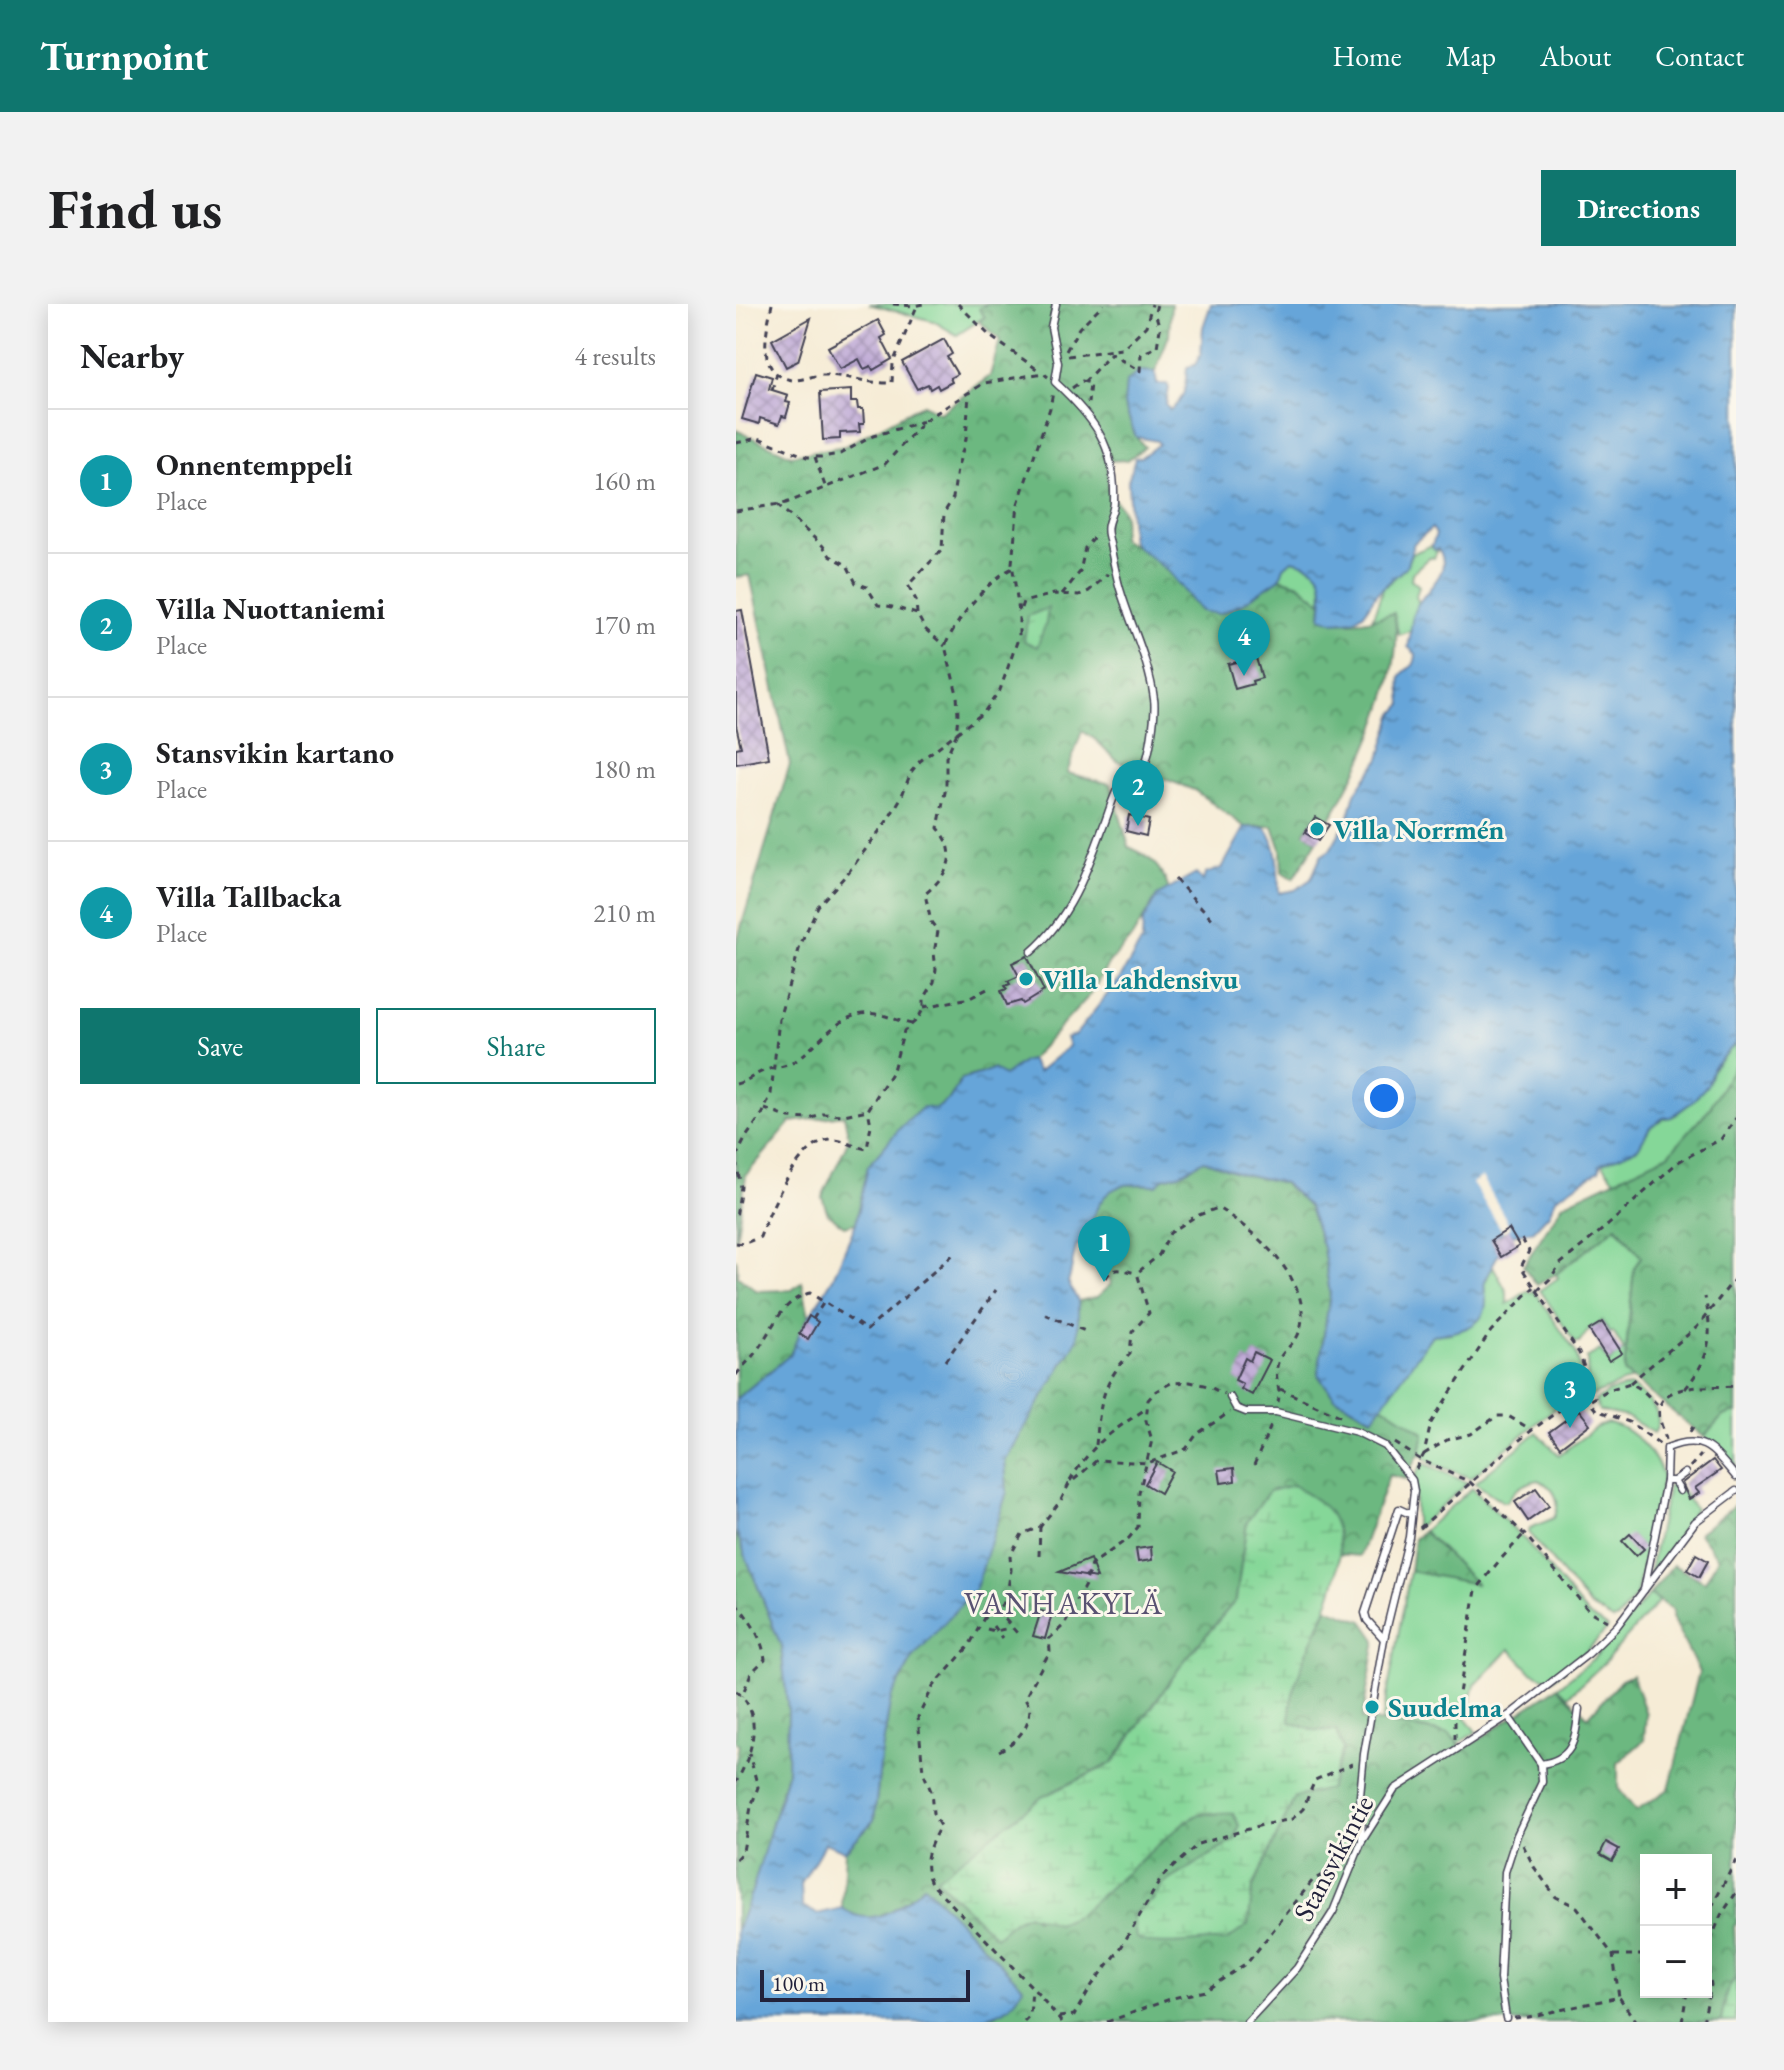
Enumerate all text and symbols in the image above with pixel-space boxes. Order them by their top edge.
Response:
text: Turnpoint [40,32,208,81]
text: Home [1332,38,1402,74]
text: Map [1446,38,1496,74]
text: About [1540,38,1611,74]
text: Contact [1655,38,1744,74]
button: Directions [1541,170,1736,246]
text: Find us [48,172,222,245]
text: Nearby [80,334,184,378]
text: 4 results [575,339,656,373]
text: Onnentemppeli [156,445,353,484]
text: 1 [99,464,113,498]
text: 160 m [593,464,656,498]
text: Place [156,484,207,518]
text: Villa Nuottaniemi [156,589,385,628]
text: 2 [99,608,113,642]
text: 170 m [593,608,656,642]
pin: 4 [1218,610,1270,676]
text: Place [156,628,207,662]
text: Stansvikin kartano [156,733,394,772]
text: 3 [99,752,113,786]
text: 180 m [593,752,656,786]
pin: 2 [1112,760,1164,826]
text: Place [156,772,207,806]
place label: Villa Norrmén [1333,811,1505,847]
marker: Villa Norrmén [1308,820,1326,838]
text: Villa Tallbacka [156,877,341,916]
text: 4 [99,896,113,930]
text: 210 m [593,896,656,930]
text: Place [156,916,207,950]
place label: Villa Lahdensivu [1042,961,1239,997]
marker: Villa Lahdensivu [1017,970,1035,988]
button: Save [80,1008,360,1084]
button: Share [376,1008,656,1084]
your location [1364,1078,1404,1118]
pin: 1 [1078,1216,1130,1282]
pin: 3 [1544,1362,1596,1428]
district label: VANHAKYLÄ [964,1584,1164,1623]
place label: Suudelma [1388,1689,1503,1725]
marker: Suudelma [1363,1698,1381,1716]
street label: Stansvikintie [1285,1789,1381,1927]
map controls [1640,1854,1712,1998]
button: + [1640,1854,1712,1926]
button: − [1640,1926,1712,1998]
scale bar [760,1966,970,2002]
text: 100 m [772,1969,825,1998]

